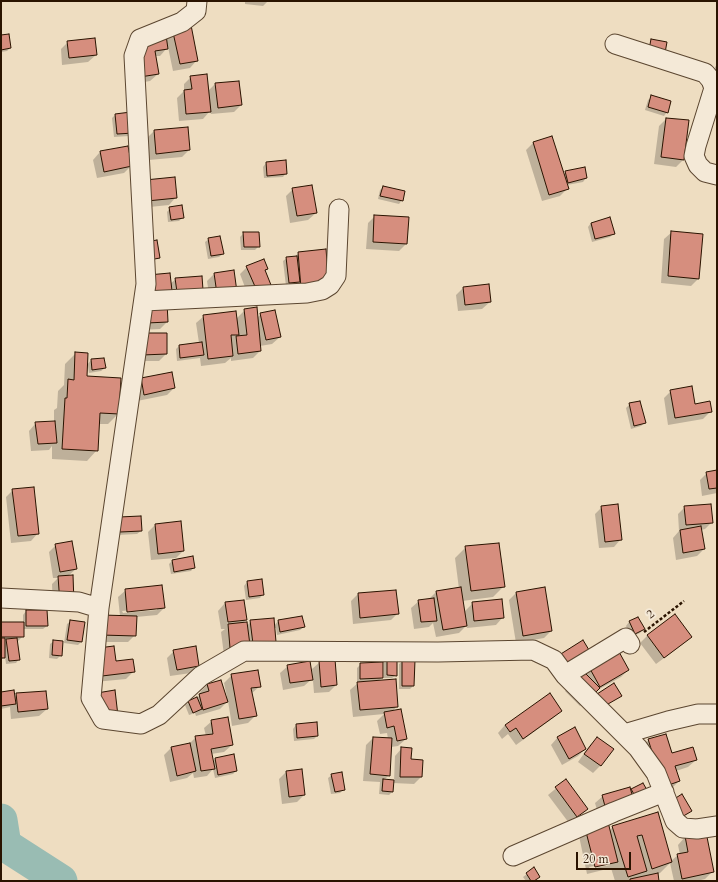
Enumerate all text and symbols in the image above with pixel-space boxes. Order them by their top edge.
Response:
street label: 2 [644,607,658,623]
scale bar [578,844,633,870]
text: 20 m [583,851,609,867]

